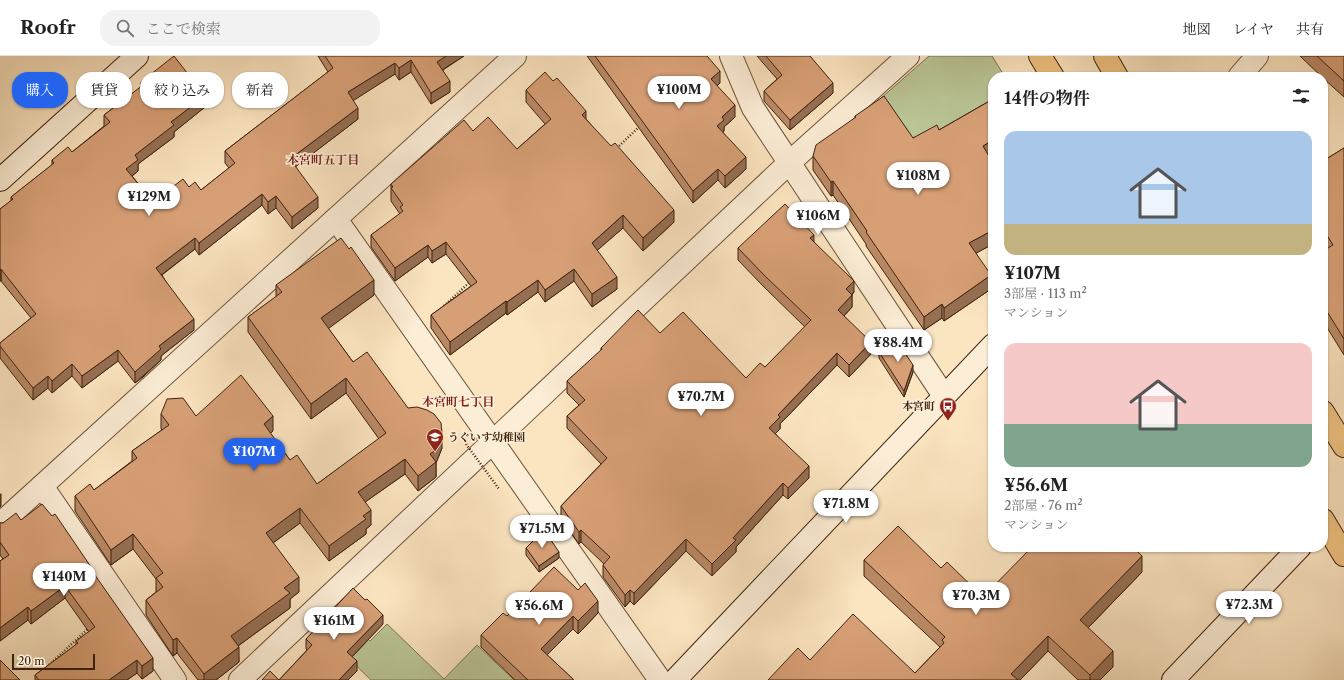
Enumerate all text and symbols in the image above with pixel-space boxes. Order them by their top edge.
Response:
search box [100,10,380,46]
text: Roofr [20,16,76,39]
icon: search [114,17,136,39]
text: ここで検索 [146,19,221,38]
text: 地図 [1183,20,1211,38]
text: レイヤ [1233,20,1274,38]
text: 共有 [1296,20,1324,38]
chip: 購入 [12,72,68,108]
chip: 賃貸 [76,72,132,108]
chip: 絞り込み [140,72,224,108]
chip: 新着 [232,72,288,108]
pin: ¥100M [651,76,707,110]
text: ¥100M [656,81,702,97]
icon: filters [1290,85,1312,107]
text: 14件の物件 [1004,88,1090,108]
district label: 本宮町五丁目 [287,152,359,167]
icon: home [1122,157,1194,229]
pin: ¥108M [890,162,946,196]
text: ¥108M [896,167,940,183]
pin: ¥129M [121,183,177,217]
text: ¥129M [127,188,171,204]
pin: ¥106M [790,202,846,236]
text: ¥106M [796,207,840,223]
text: ¥107M [1004,263,1061,283]
text: 3部屋 · 113 m² [1004,285,1087,301]
text: マンション [1004,304,1068,320]
pin: ¥88.4M [865,329,931,363]
text: ¥88.4M [873,334,923,350]
icon: home [1122,369,1194,441]
pin: ¥70.7M [668,383,734,417]
text: ¥70.7M [677,388,725,404]
district label: 本宮町七丁目 [422,394,494,409]
bus stop icon: 本宮町 [938,396,958,421]
place label: 本宮町 [902,399,935,413]
school or university icon: うぐいす幼稚園 [425,427,445,452]
place label: うぐいす幼稚園 [448,430,525,444]
pin: ¥107M [226,438,282,472]
text: ¥107M [232,443,276,459]
text: ¥56.6M [1004,475,1068,495]
pin: ¥71.8M [813,490,879,524]
text: ¥71.8M [823,495,869,511]
text: 2部屋 · 76 m² [1004,497,1083,513]
pin: ¥71.5M [509,515,575,549]
text: マンション [1004,516,1068,532]
text: ¥71.5M [519,520,565,536]
pin: ¥140M [36,563,92,597]
text: ¥140M [42,568,86,584]
pin: ¥70.3M [943,582,1009,616]
text: ¥70.3M [952,587,1000,603]
pin: ¥72.3M [1216,591,1282,625]
pin: ¥56.6M [506,592,572,626]
text: ¥72.3M [1225,596,1273,612]
text: ¥56.6M [514,597,564,613]
pin: ¥161M [306,607,362,641]
text: ¥161M [313,612,355,628]
scale bar [12,652,95,671]
text: 20 m [18,654,44,668]

